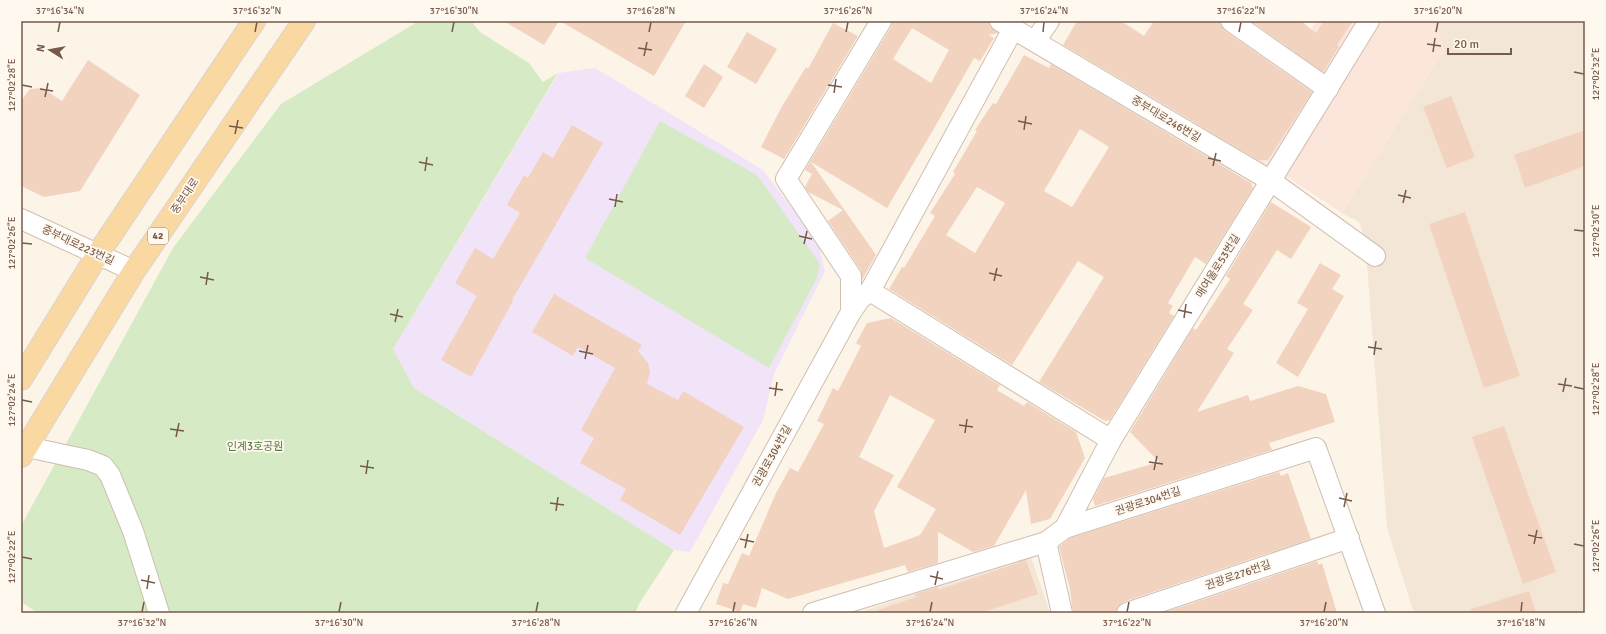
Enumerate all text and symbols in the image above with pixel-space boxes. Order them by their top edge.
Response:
text: 37°16'34"N [36,5,84,17]
text: 37°16'32"N [233,5,281,17]
text: 37°16'30"N [430,5,478,17]
text: 37°16'28"N [627,5,675,17]
text: 37°16'26"N [824,5,872,17]
text: 37°16'24"N [1020,5,1068,17]
text: 37°16'22"N [1217,5,1265,17]
text: 37°16'20"N [1414,5,1462,17]
north arrow [30,30,70,70]
scale bar [1448,30,1511,56]
text: 20 m [1454,37,1479,52]
text: N [34,43,48,53]
text: 127°02'32"E [1590,47,1602,101]
text: 127°02'28"E [6,58,18,112]
street label: 중부대로246번길 [1129,93,1203,145]
street label: 중부대로 [168,176,202,216]
text: 127°02'30"E [1590,204,1602,258]
text: 127°02'26"E [6,216,18,270]
street label: 중부대로223번길 [40,223,116,267]
road number: 42 [148,228,168,244]
street label: 매여울로53번길 [1193,232,1243,300]
text: 127°02'28"E [1590,362,1602,416]
text: 127°02'24"E [6,373,18,427]
street label: 권광로304번길 [750,423,794,489]
park label: 인계3호공원 [227,440,283,453]
street label: 권광로304번길 [1113,484,1183,518]
text: 127°02'26"E [1590,519,1602,573]
text: 127°02'22"E [6,530,18,584]
street label: 권광로276번길 [1204,558,1272,592]
text: 37°16'32"N [118,617,166,629]
text: 37°16'30"N [315,617,363,629]
text: 37°16'28"N [512,617,560,629]
text: 37°16'26"N [709,617,757,629]
text: 37°16'24"N [906,617,954,629]
text: 37°16'22"N [1103,617,1151,629]
text: 37°16'20"N [1300,617,1348,629]
text: 37°16'18"N [1497,617,1545,629]

